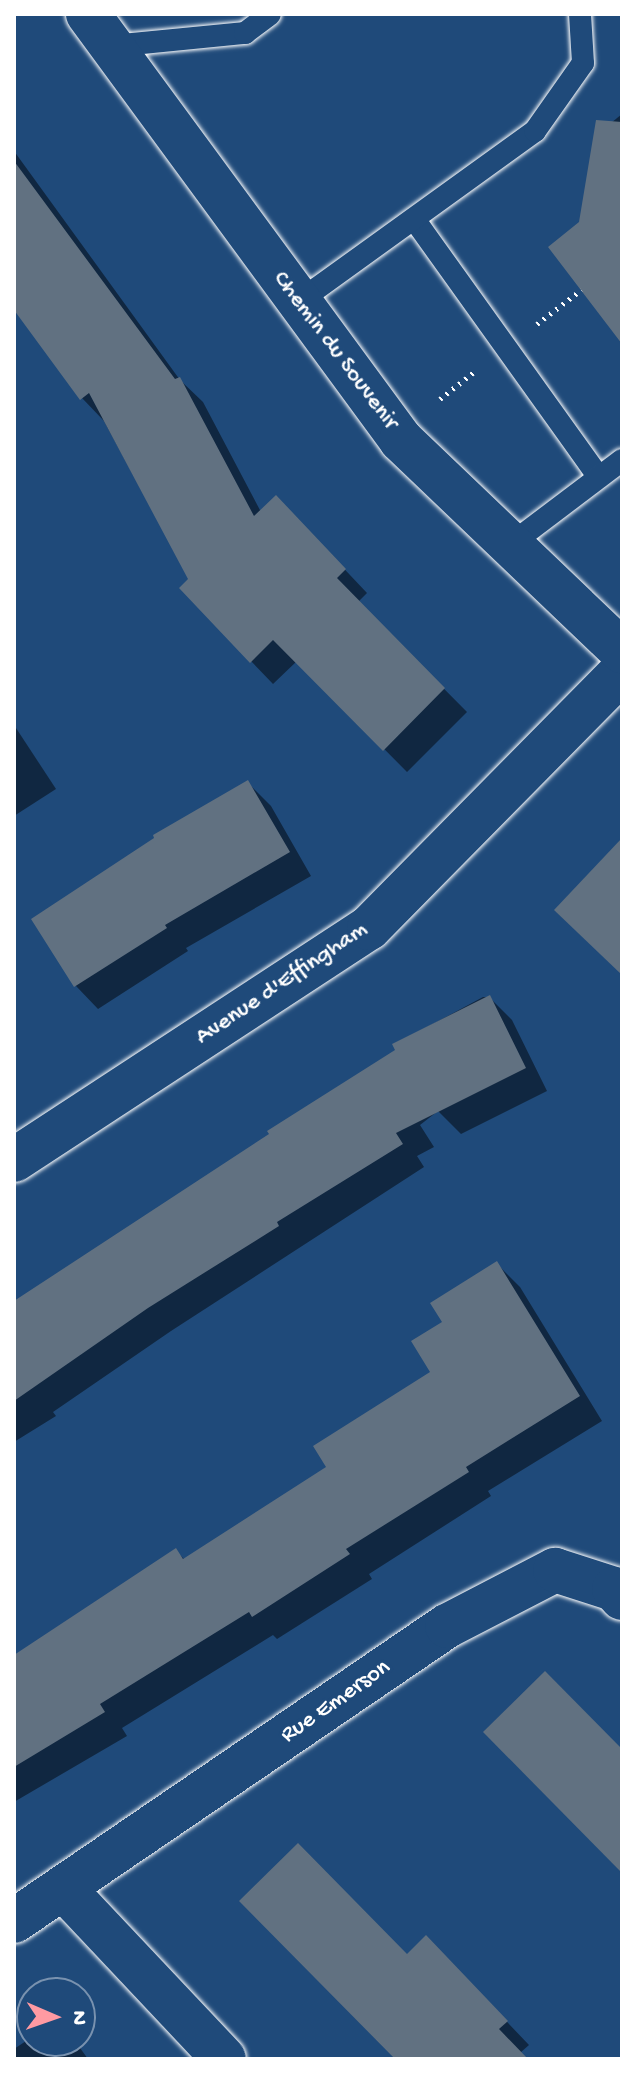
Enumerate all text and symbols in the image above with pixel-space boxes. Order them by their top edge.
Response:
street label: Chemin du Souvenir [266,266,404,436]
street label: Avenue d'Effingham [191,916,373,1052]
street label: Rue Emerson [276,1654,396,1750]
north arrow [16,1977,96,2057]
text: N [65,2010,91,2025]

